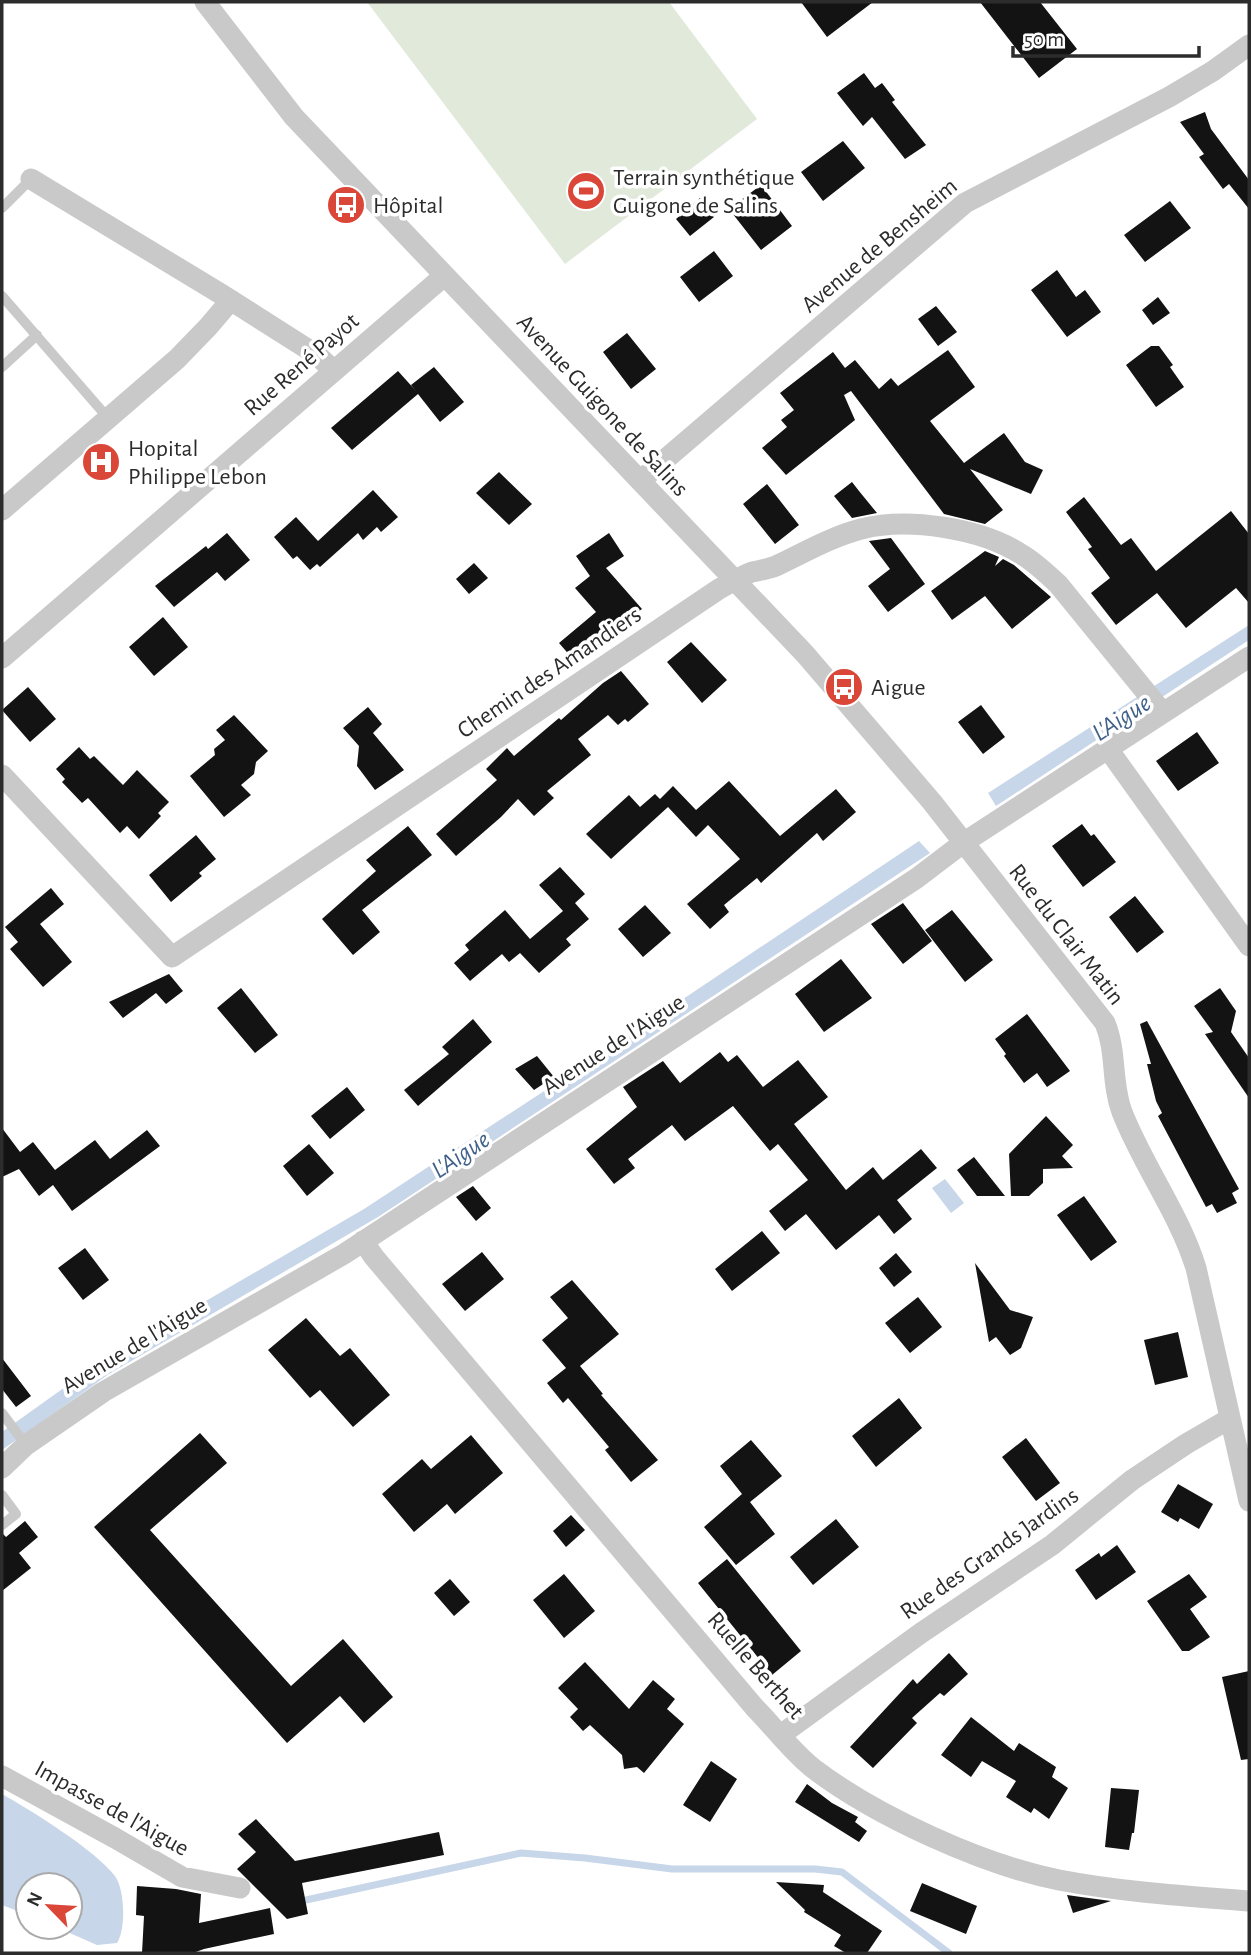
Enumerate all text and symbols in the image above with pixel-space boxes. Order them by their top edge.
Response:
scale bar [1013,14,1198,58]
text: 50 m [1024,29,1064,50]
place label: Terrain synthétique Guigone de Salins [613,166,794,218]
sports icon: Terrain synthétique Guigone de Salins [565,170,607,212]
street label: Avenue de Bensheim [797,174,962,318]
bus stop icon: Hôpital [325,184,367,226]
place label: Hôpital [373,194,443,218]
street label: Rue René Payot [240,309,364,421]
street label: Avenue Guigone de Salins [512,310,693,501]
place label: Hopital Philippe Lebon [128,437,267,489]
hospital icon: Hopital Philippe Lebon [80,441,122,483]
street label: Chemin des Amandiers [453,603,646,743]
bus stop icon: Aigue [823,666,865,708]
place label: Aigue [871,676,926,700]
water label: L'Aigue [1088,689,1156,746]
street label: Rue du Clair Matin [1004,860,1128,1010]
street label: Avenue de l'Aigue [538,990,689,1100]
water label: L'Aigue [427,1126,494,1183]
street label: Avenue de l'Aigue [58,1293,211,1399]
street label: Rue des Grands Jardins [896,1483,1083,1624]
street label: Ruelle Berthet [702,1607,808,1724]
street label: Impasse de l'Aigue [30,1757,193,1861]
north arrow [14,1871,84,1941]
text: N [24,1889,46,1909]

